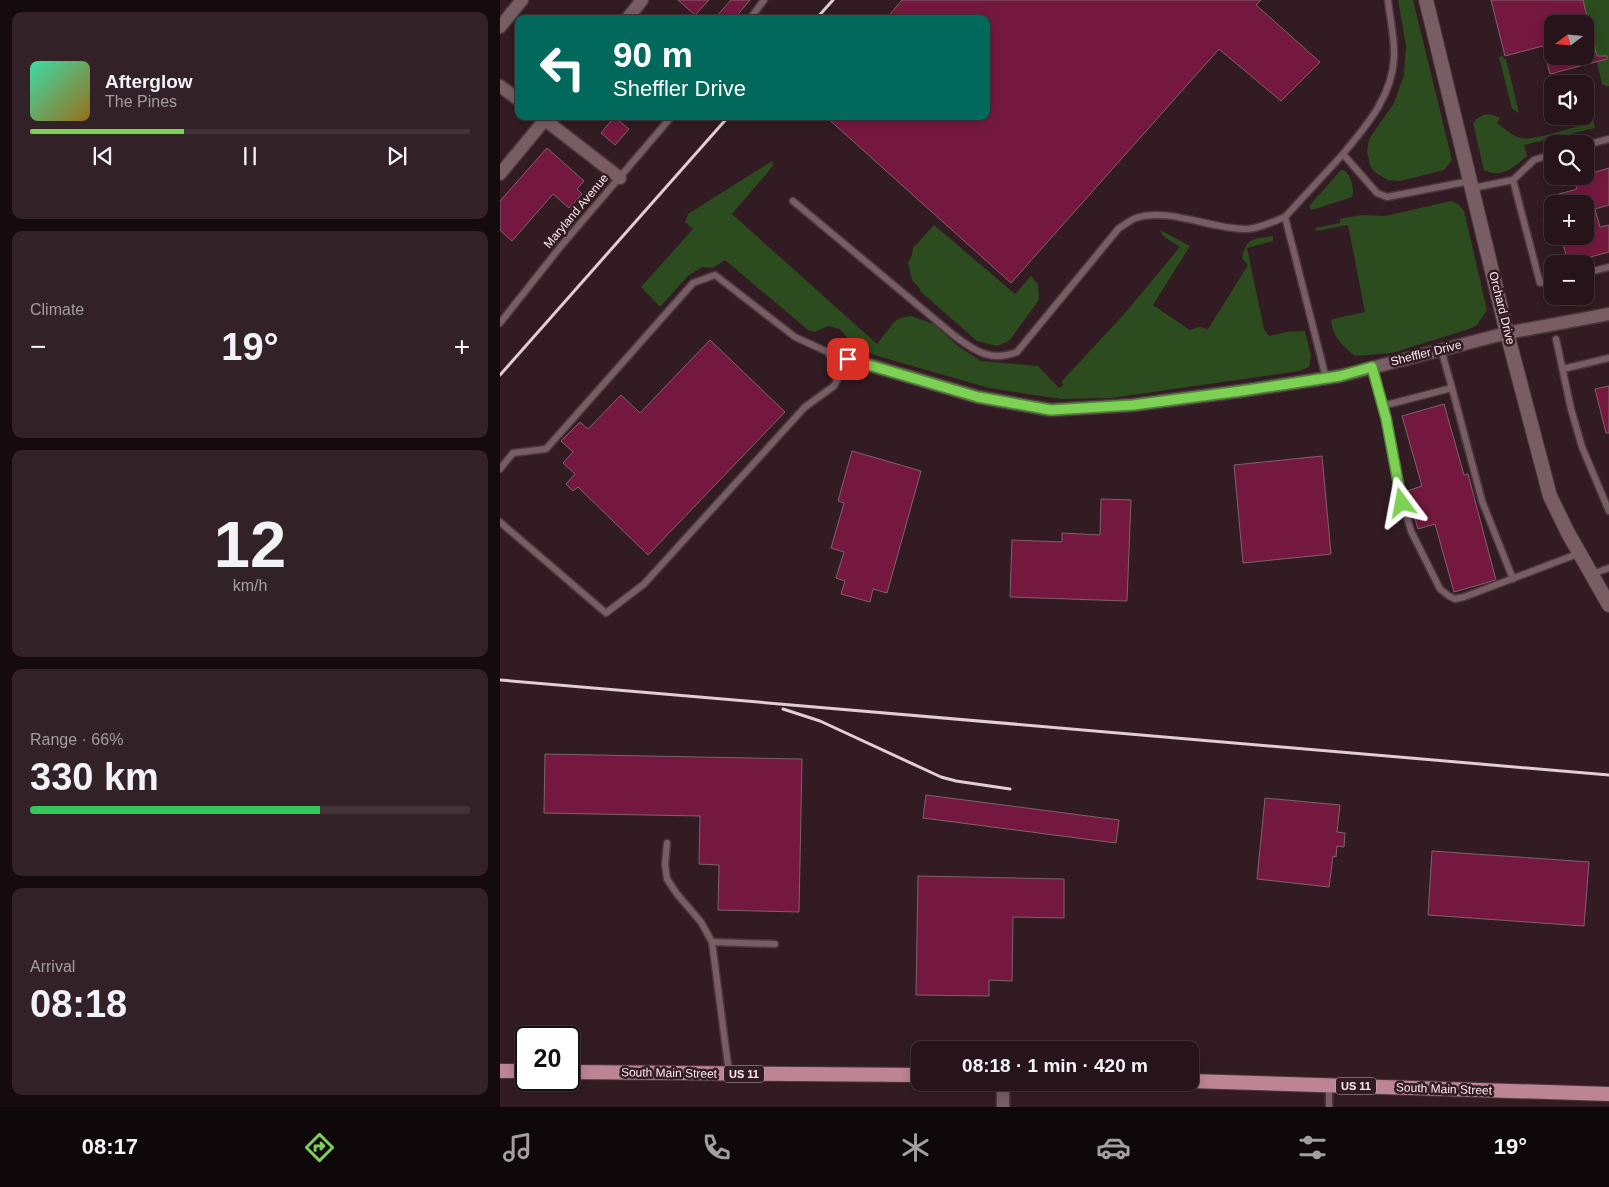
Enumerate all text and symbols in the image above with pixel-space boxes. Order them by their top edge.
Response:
north arrow [1544,15,1594,65]
map controls [1544,15,1594,305]
icon: left [530,35,595,100]
text: 90 m [613,35,693,74]
text: Afterglow [105,71,193,92]
button: sound [1544,75,1594,125]
text: Sheffler Drive [613,76,746,101]
text: The Pines [105,93,177,110]
button: search [1544,135,1594,185]
icon: previous [89,142,117,170]
icon: pause [236,142,264,170]
icon: next [383,142,411,170]
street label: Maryland Avenue [541,171,611,251]
button: + [1544,195,1594,245]
button: − [1544,255,1594,305]
street label: Orchard Drive [1486,270,1518,346]
text: Climate [30,301,84,318]
text: 19° [221,326,279,368]
text: − [30,331,46,362]
text: + [454,331,470,362]
street label: Sheffler Drive [1389,337,1463,369]
pin [827,338,869,380]
icon: arrive [834,345,862,373]
position arrow [1375,476,1427,528]
text: 12 [214,508,286,581]
text: km/h [233,577,267,594]
text: Range · 66% [30,731,123,748]
text: 330 km [30,756,159,798]
text: Arrival [30,958,75,975]
text: 08:18 [30,983,127,1025]
speed limit sign: 20 [515,1026,580,1091]
text: 08:18 · 1 min · 420 m [962,1055,1148,1076]
street label: South Main Street [621,1065,718,1081]
road number: US 11 [724,1066,764,1082]
road number: US 11 [1336,1078,1376,1094]
street label: South Main Street [1396,1080,1493,1098]
icon: directions [302,1130,337,1165]
icon: music [500,1130,535,1165]
icon: phone [699,1130,734,1165]
icon: climate [898,1130,933,1165]
icon: car [1096,1130,1131,1165]
icon: filters [1295,1130,1330,1165]
text: 08:17 [82,1134,138,1159]
text: 19° [1494,1134,1527,1159]

